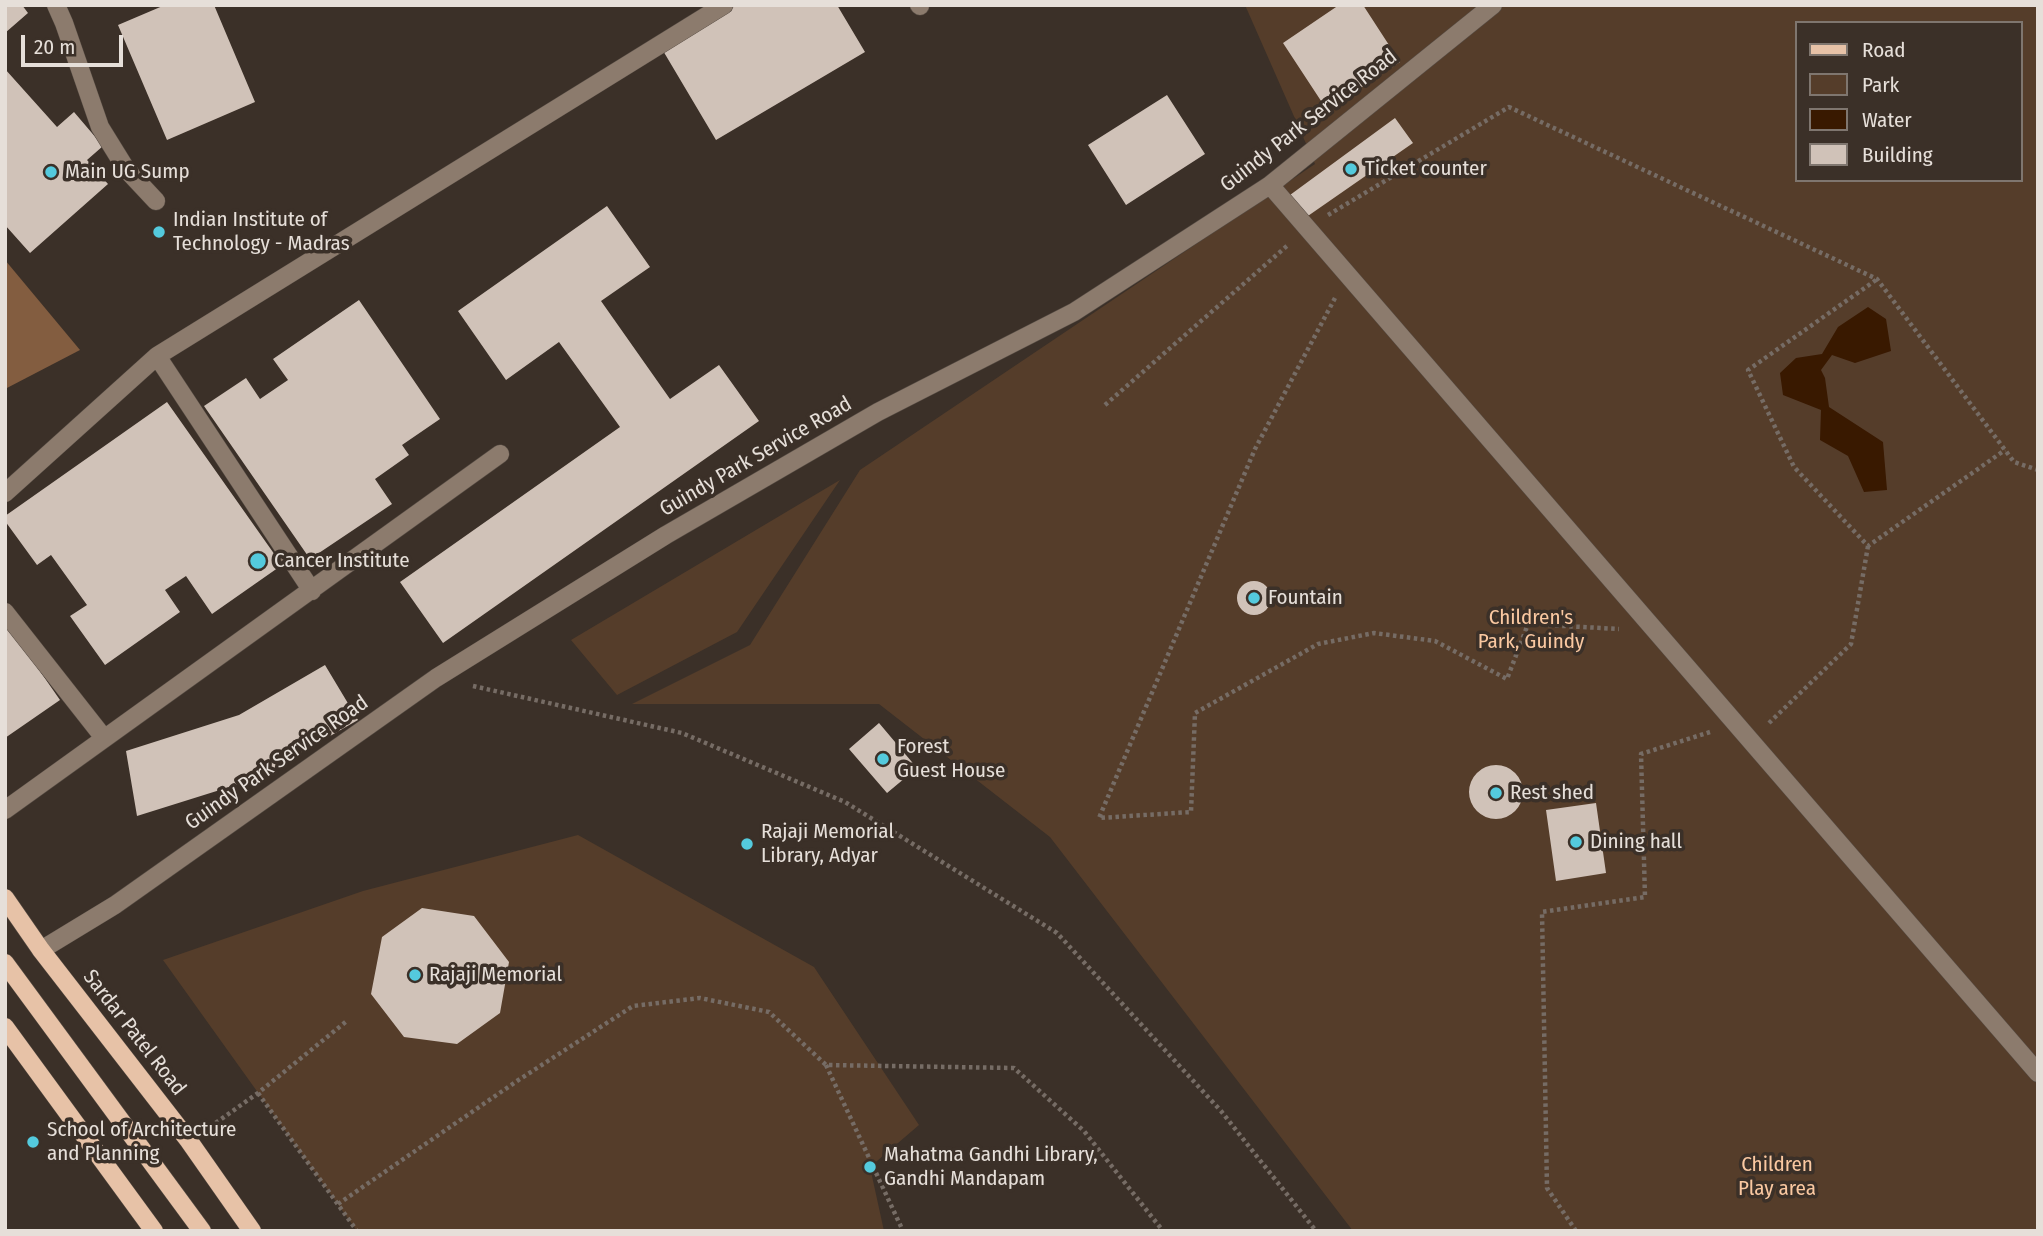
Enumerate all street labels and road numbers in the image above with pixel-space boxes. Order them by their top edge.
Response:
street label: Guindy Park Service Road [1216,44,1402,198]
street label: Guindy Park Service Road [656,392,856,522]
street label: Guindy Park Service Road [181,690,373,836]
street label: Sardar Patel Road [77,965,191,1101]

